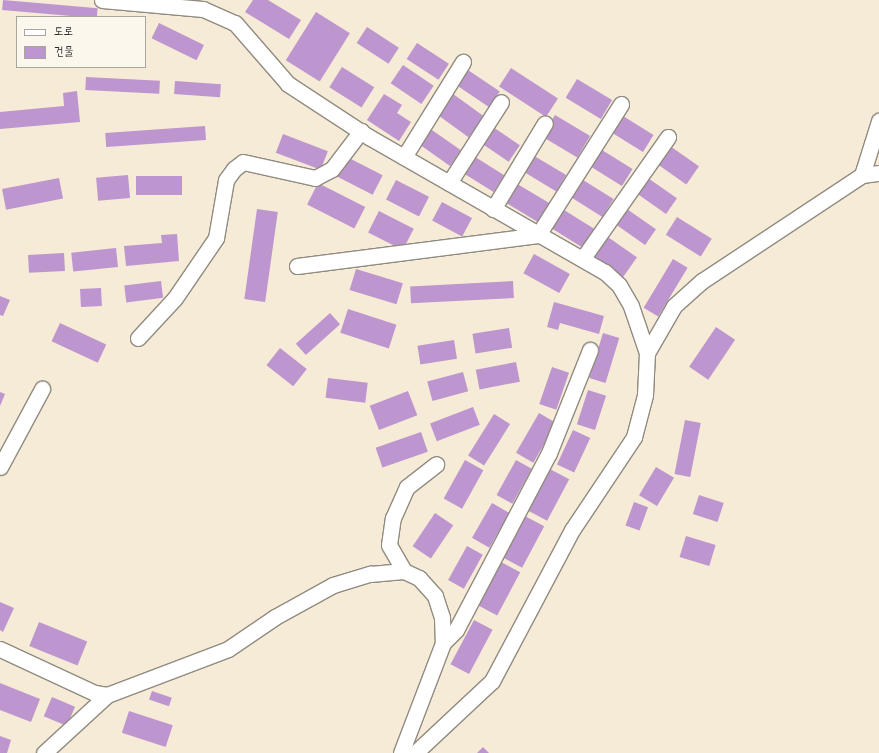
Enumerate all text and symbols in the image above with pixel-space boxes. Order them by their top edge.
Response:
legend [16,16,146,68]
text: 도로 [54,26,73,40]
text: 건물 [54,46,73,60]

